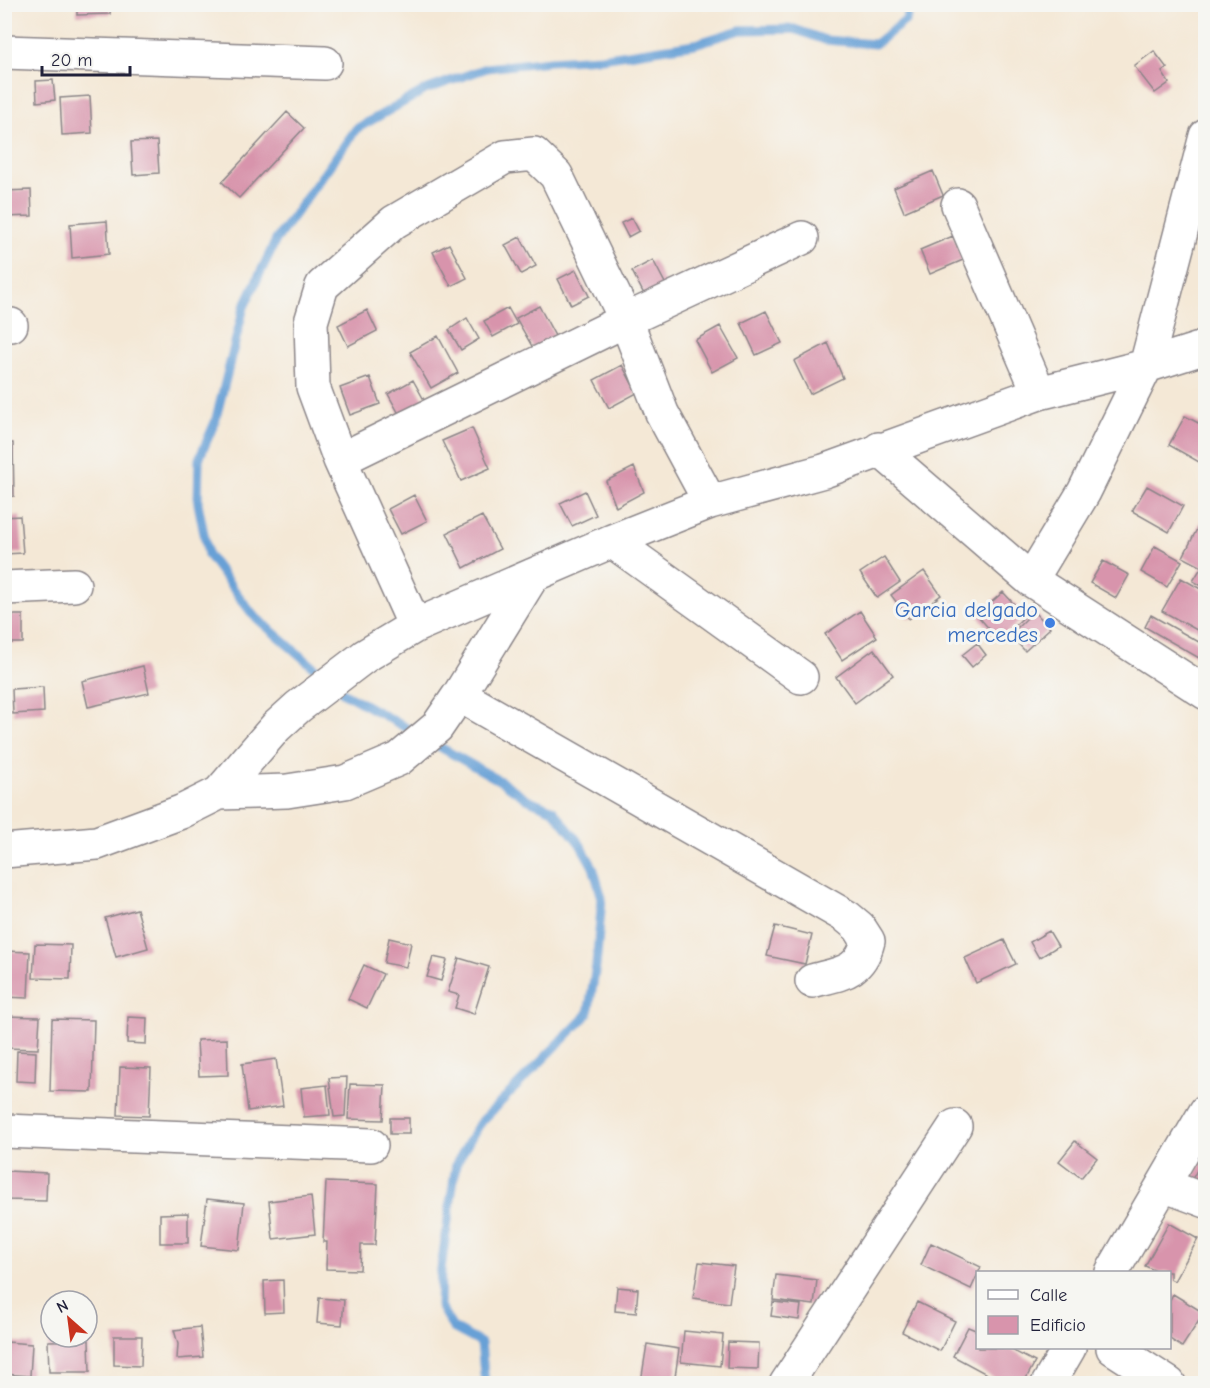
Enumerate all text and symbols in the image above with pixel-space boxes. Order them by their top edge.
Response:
scale bar [42,39,130,77]
text: 20 m [51,50,92,71]
place label: Garcia delgado mercedes [895,597,1038,648]
marker: Garcia delgado mercedes [1043,616,1057,630]
legend [976,1271,1171,1349]
text: Calle [1030,1285,1067,1306]
north arrow [39,1289,99,1349]
text: N [54,1296,71,1317]
text: Edificio [1030,1315,1086,1336]

